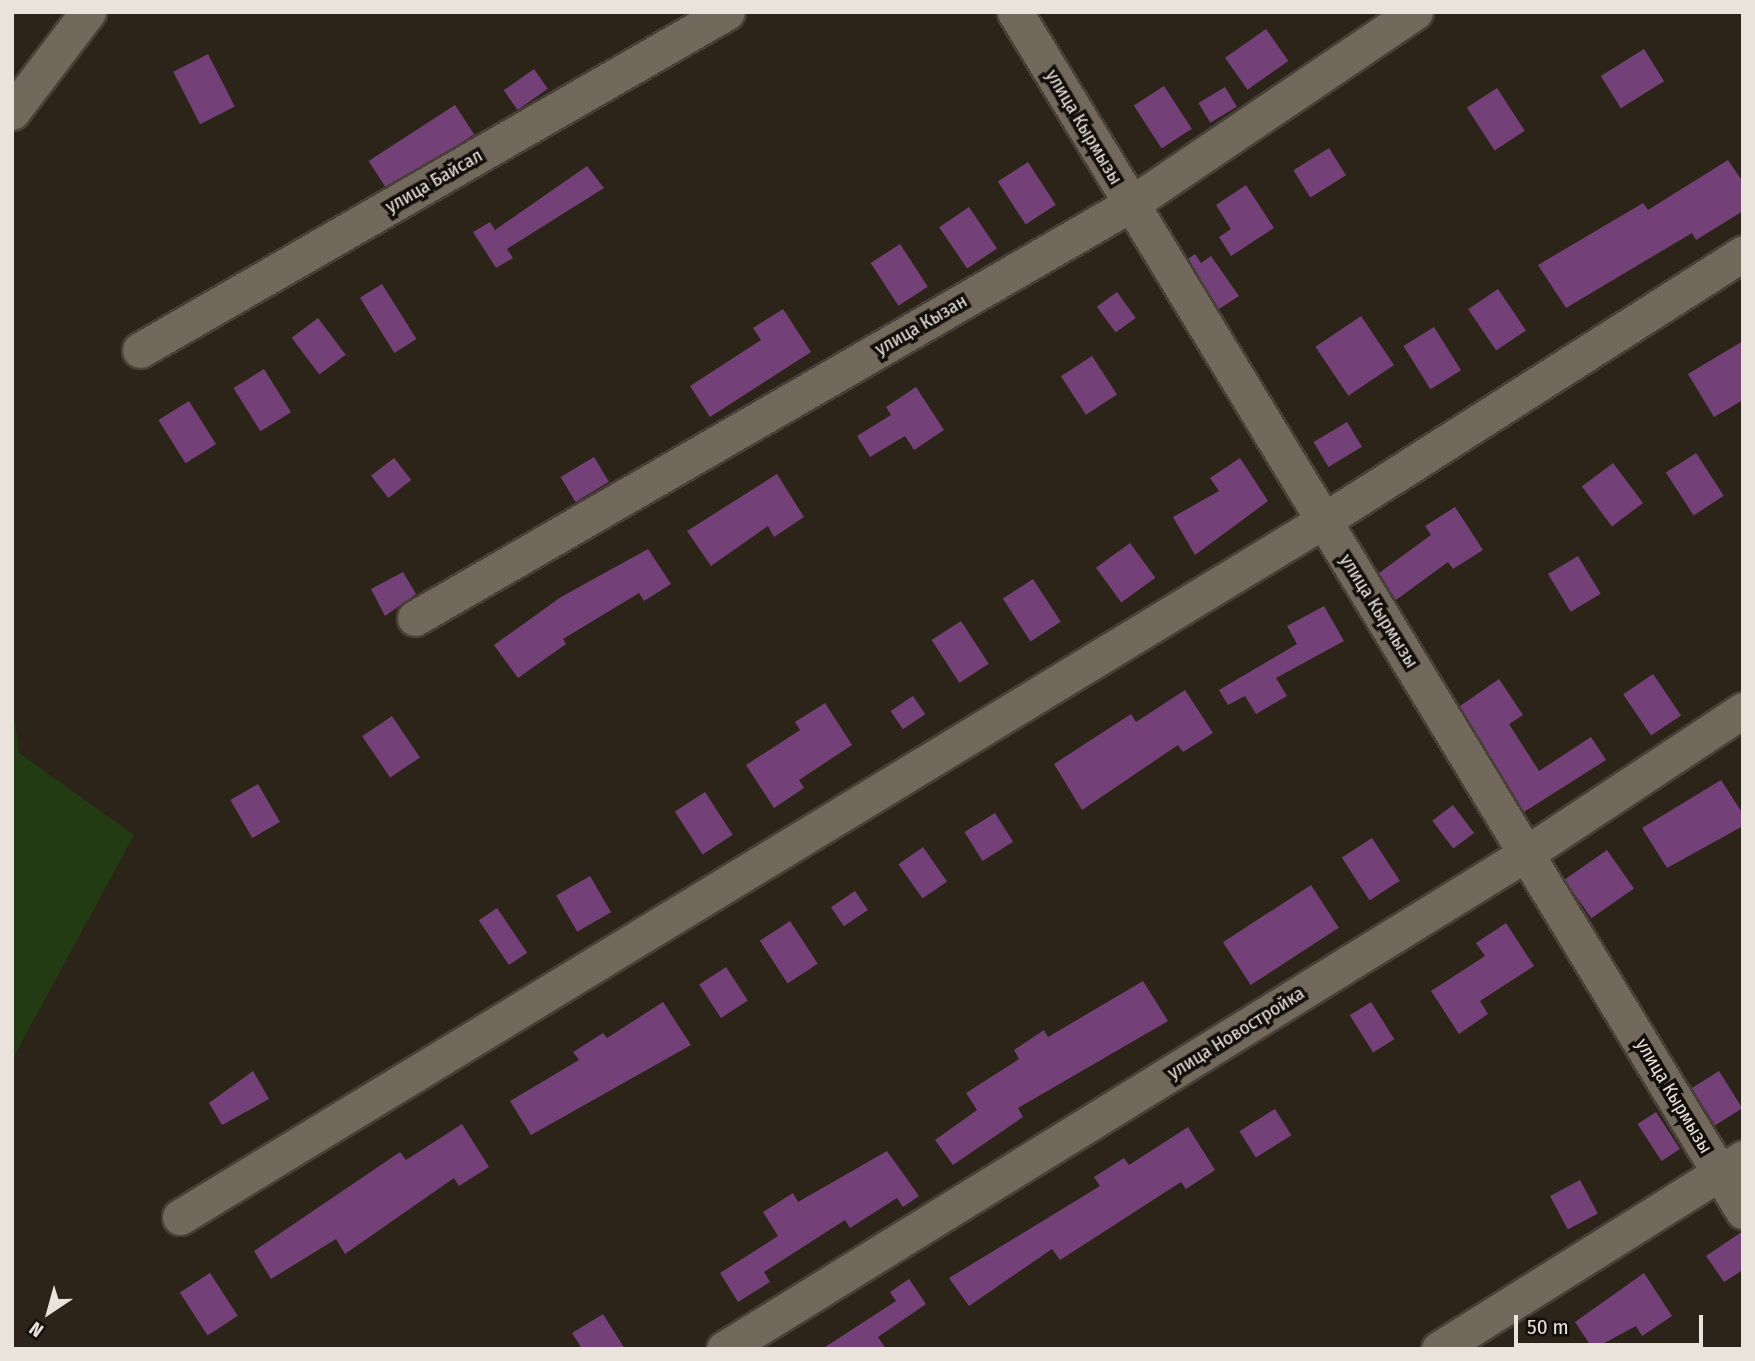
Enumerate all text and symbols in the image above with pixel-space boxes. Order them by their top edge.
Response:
street label: улица Кырмызы [1041,65,1127,189]
street label: улица Байсал [381,144,487,218]
street label: улица Кызан [871,289,971,361]
street label: улица Кырмызы [1335,550,1423,672]
street label: улица Новостройка [1163,982,1309,1084]
street label: улица Кырмызы [1631,1034,1717,1158]
north arrow [14,1277,84,1347]
scale bar [1517,1302,1706,1346]
text: 50 m [1527,1314,1569,1340]
text: N [25,1317,48,1342]

